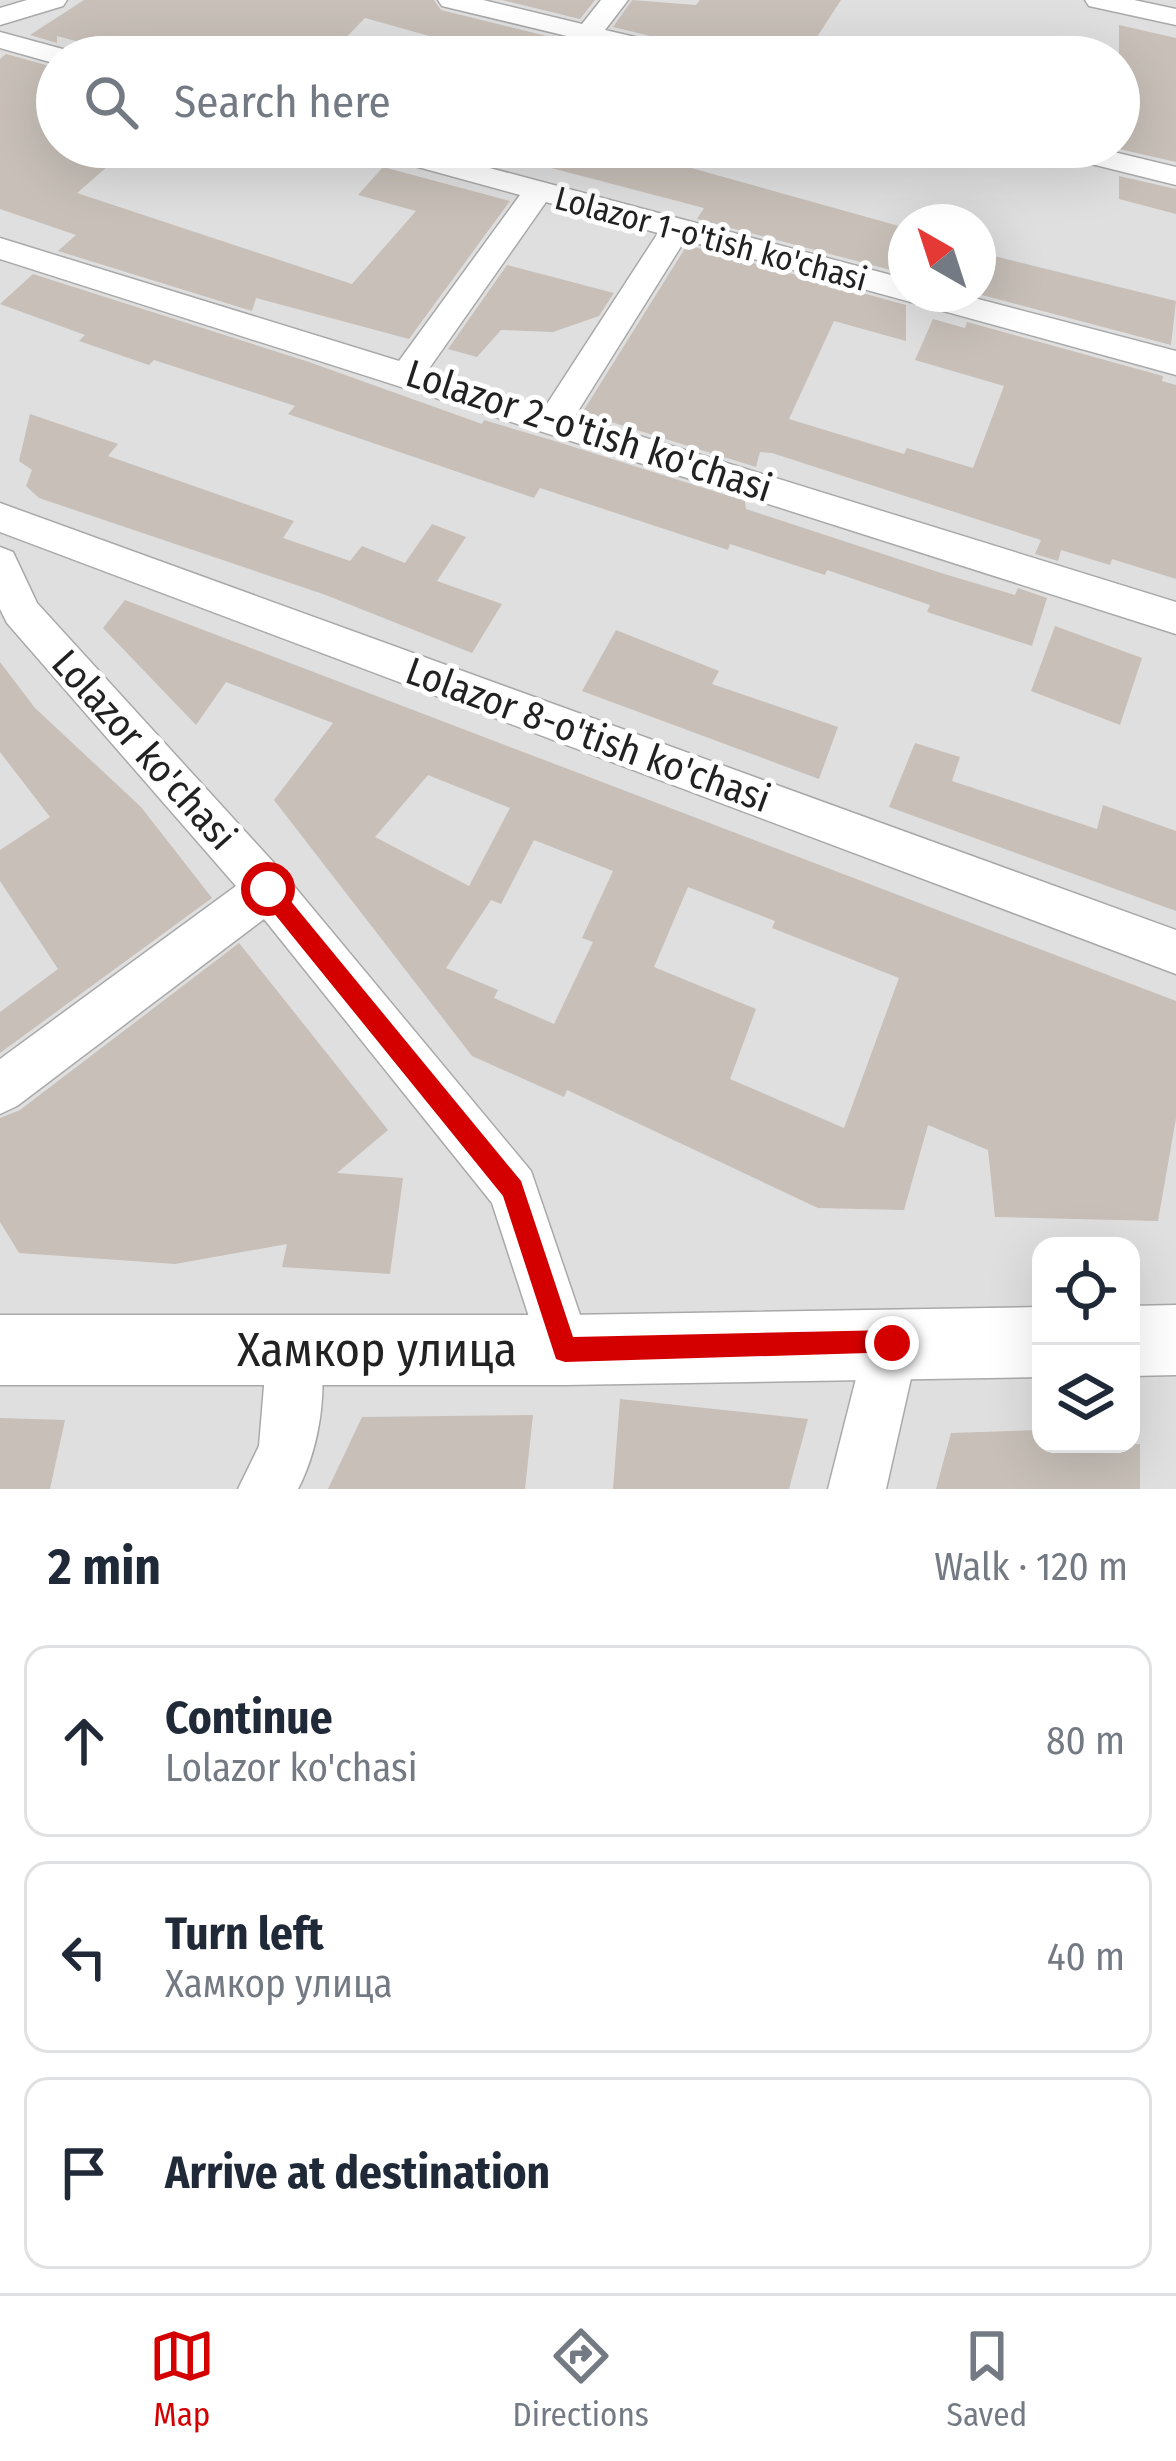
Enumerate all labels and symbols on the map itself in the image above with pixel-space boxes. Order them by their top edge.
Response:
street label: Lolazor 1-o'tish ko'chasi [551,178,871,300]
north arrow [888,204,996,312]
street label: Lolazor 2-o'tish ko'chasi [400,350,778,512]
street label: Lolazor ko'chasi [42,641,246,859]
street label: Lolazor 8-o'tish ko'chasi [400,648,776,822]
route start [241,862,295,916]
route end [865,1316,919,1370]
street label: Хамкор улица [237,1321,517,1379]

